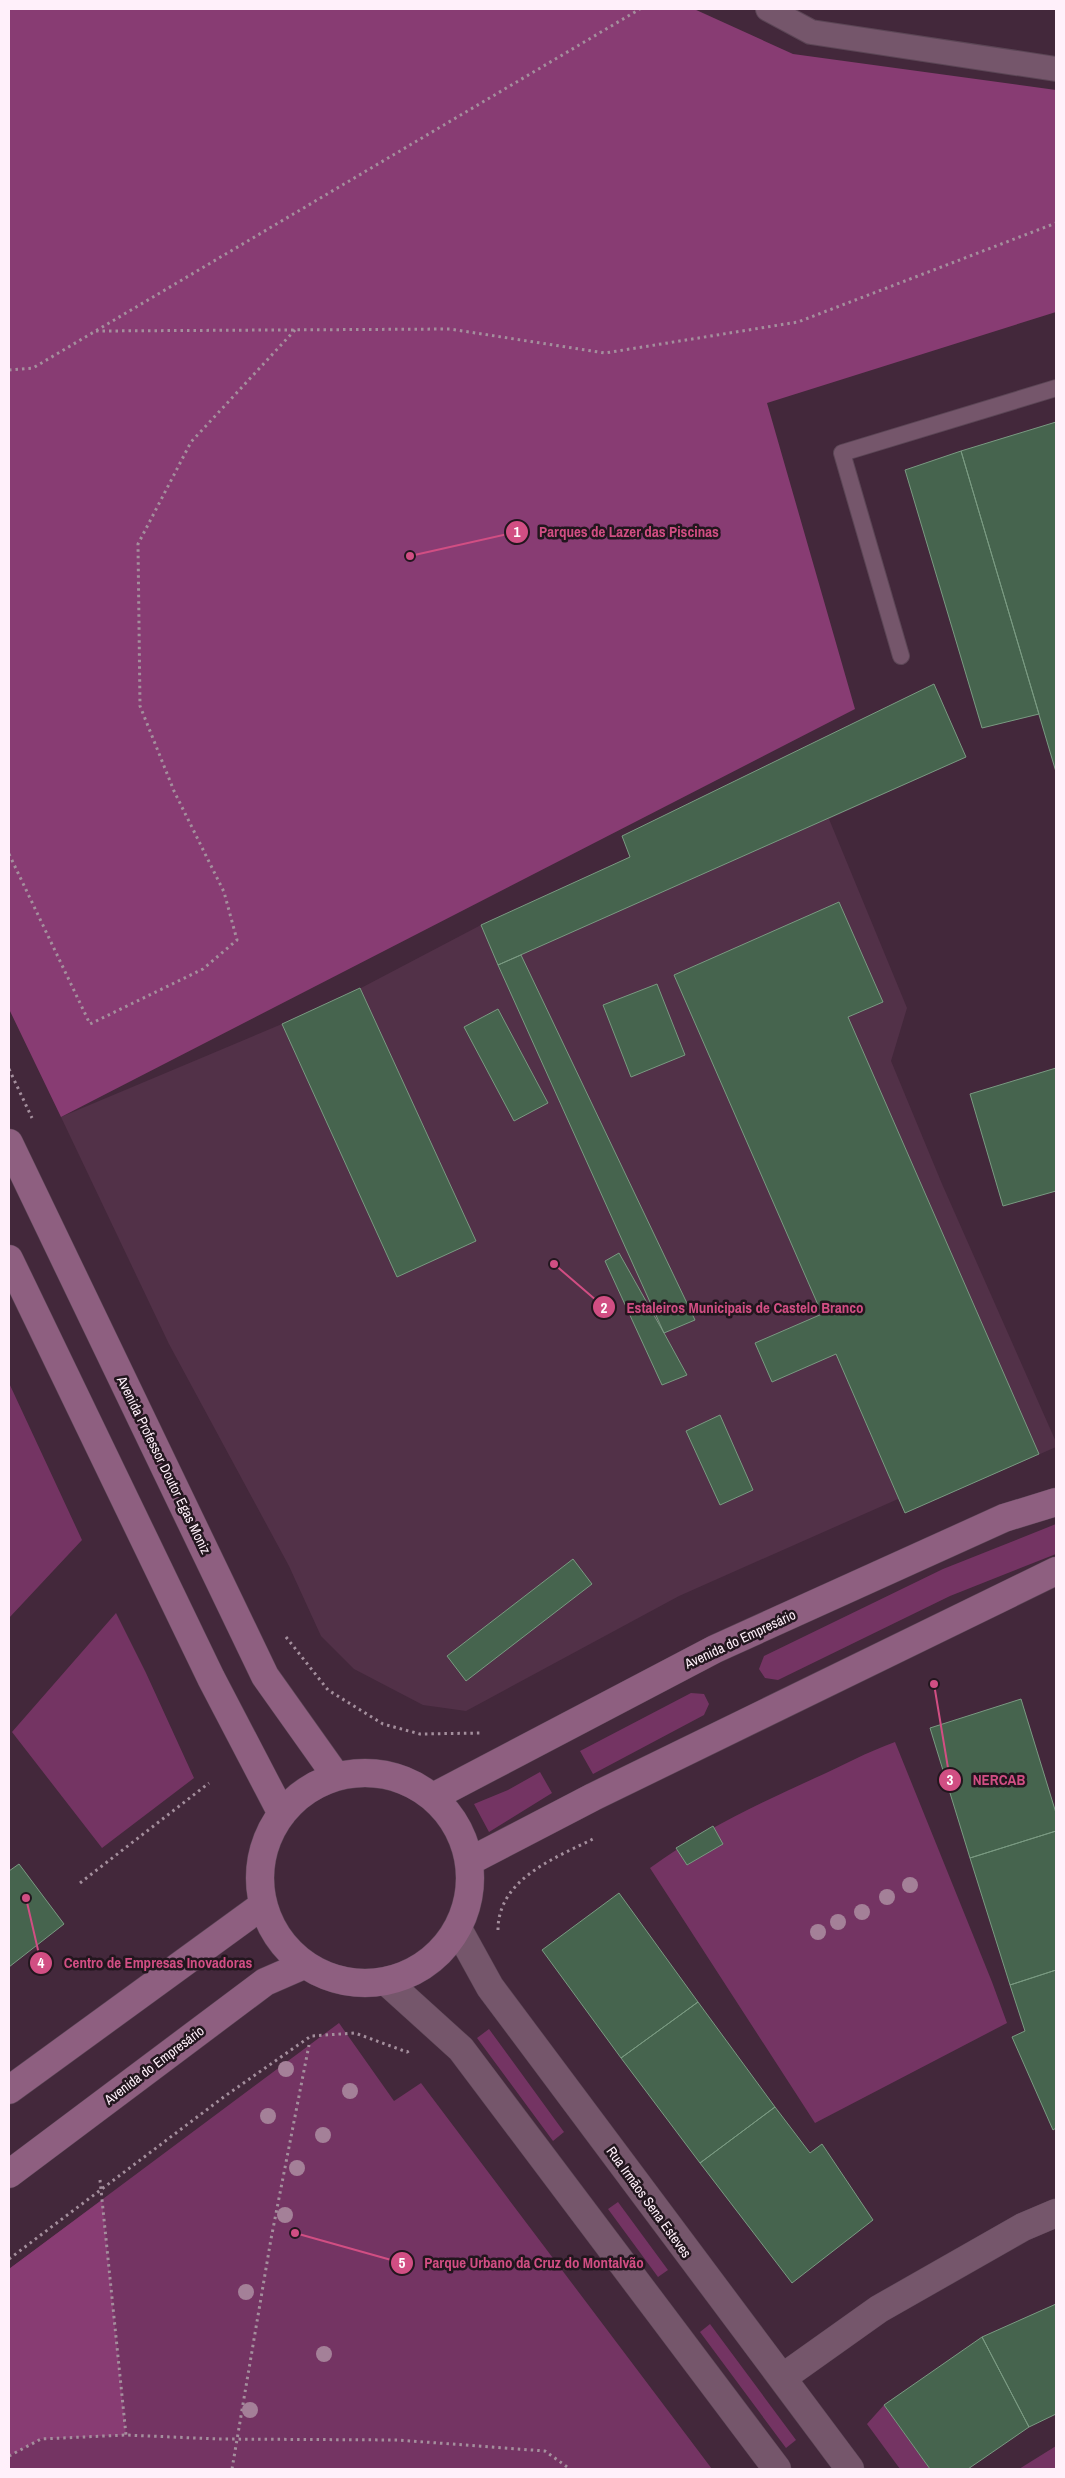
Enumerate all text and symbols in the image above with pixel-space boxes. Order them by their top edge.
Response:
callout: Parques de Lazer das Piscinas [504,517,729,547]
text: 1 [514,521,521,542]
text: Parques de Lazer das Piscinas [539,521,719,542]
callout: Estaleiros Municipais de Castelo Branco [591,1292,873,1322]
text: 2 [601,1297,608,1318]
text: Estaleiros Municipais de Castelo Branco [626,1297,864,1318]
street label: Avenida Professor Doutor Egas Moniz [113,1372,215,1557]
street label: Avenida do Empresário [681,1605,798,1673]
callout: NERCAB [937,1765,1035,1795]
text: 3 [947,1769,954,1790]
text: NERCAB [973,1769,1025,1790]
callout: Centro de Empresas Inovadoras [29,1948,263,1978]
text: 4 [38,1952,45,1973]
text: Centro de Empresas Inovadoras [64,1952,252,1973]
street label: Avenida do Empresário [100,2022,208,2109]
street label: Rua Irmãos Sena Esteves [603,2143,696,2261]
callout: Parque Urbano da Cruz do Montalvão [389,2248,653,2278]
text: 5 [399,2252,406,2273]
text: Parque Urbano da Cruz do Montalvão [424,2252,644,2273]

